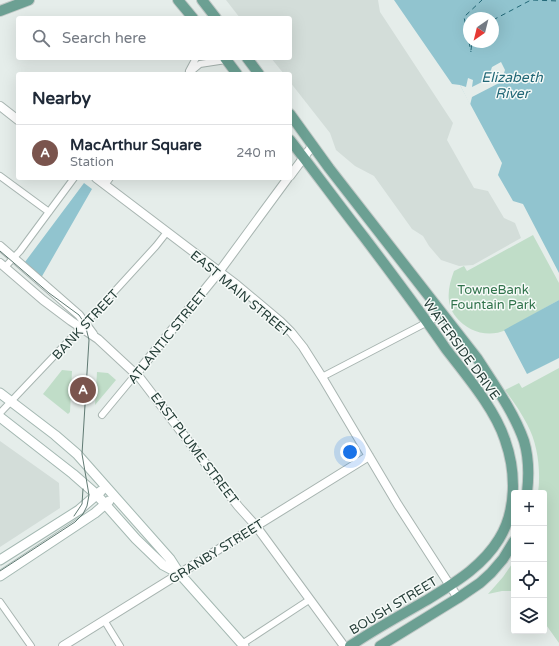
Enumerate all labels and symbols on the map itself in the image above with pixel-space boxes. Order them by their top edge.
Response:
north arrow [463,12,499,48]
water label: Elizabeth River [481,69,543,102]
street label: EAST MAIN STREET [187,247,294,340]
park label: TowneBank Fountain Park [450,282,536,313]
street label: BANK STREET [49,286,122,363]
street label: ATLANTIC STREET [125,286,211,387]
street label: WATERSIDE DRIVE [419,296,503,403]
pin: A [70,375,96,405]
street label: EAST PLUME STREET [147,389,242,508]
your location [340,442,360,462]
street label: GRANBY STREET [166,516,267,587]
street label: BOUSH STREET [347,573,440,638]

